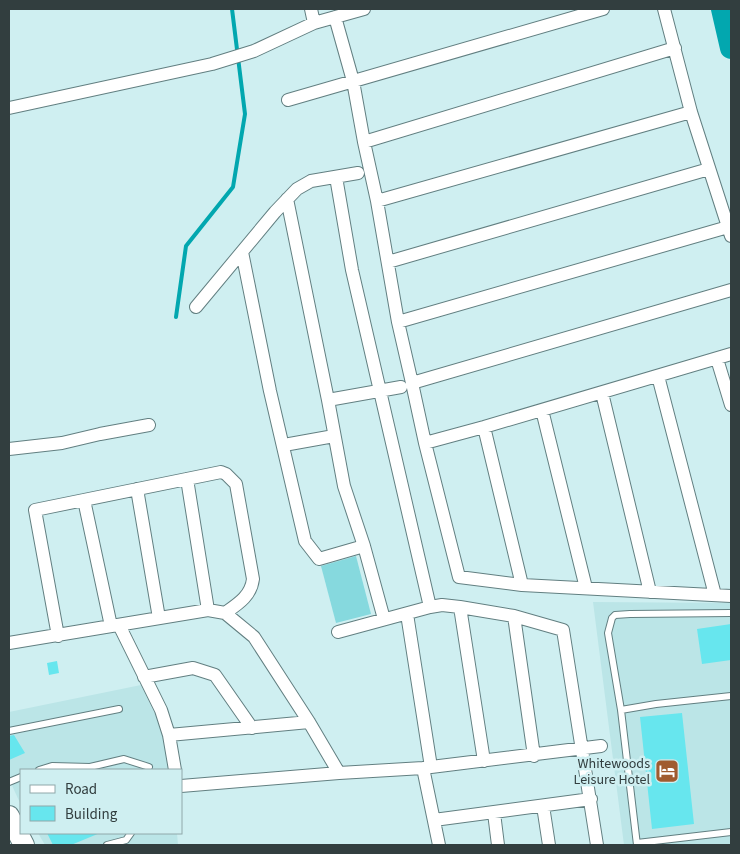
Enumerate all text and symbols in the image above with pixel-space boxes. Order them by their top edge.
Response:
place label: Whitewoods Leisure Hotel [574,754,650,790]
hotel icon: Whitewoods Leisure Hotel [654,758,680,784]
legend [20,769,182,834]
text: Road [65,779,97,800]
text: Building [65,804,118,825]

